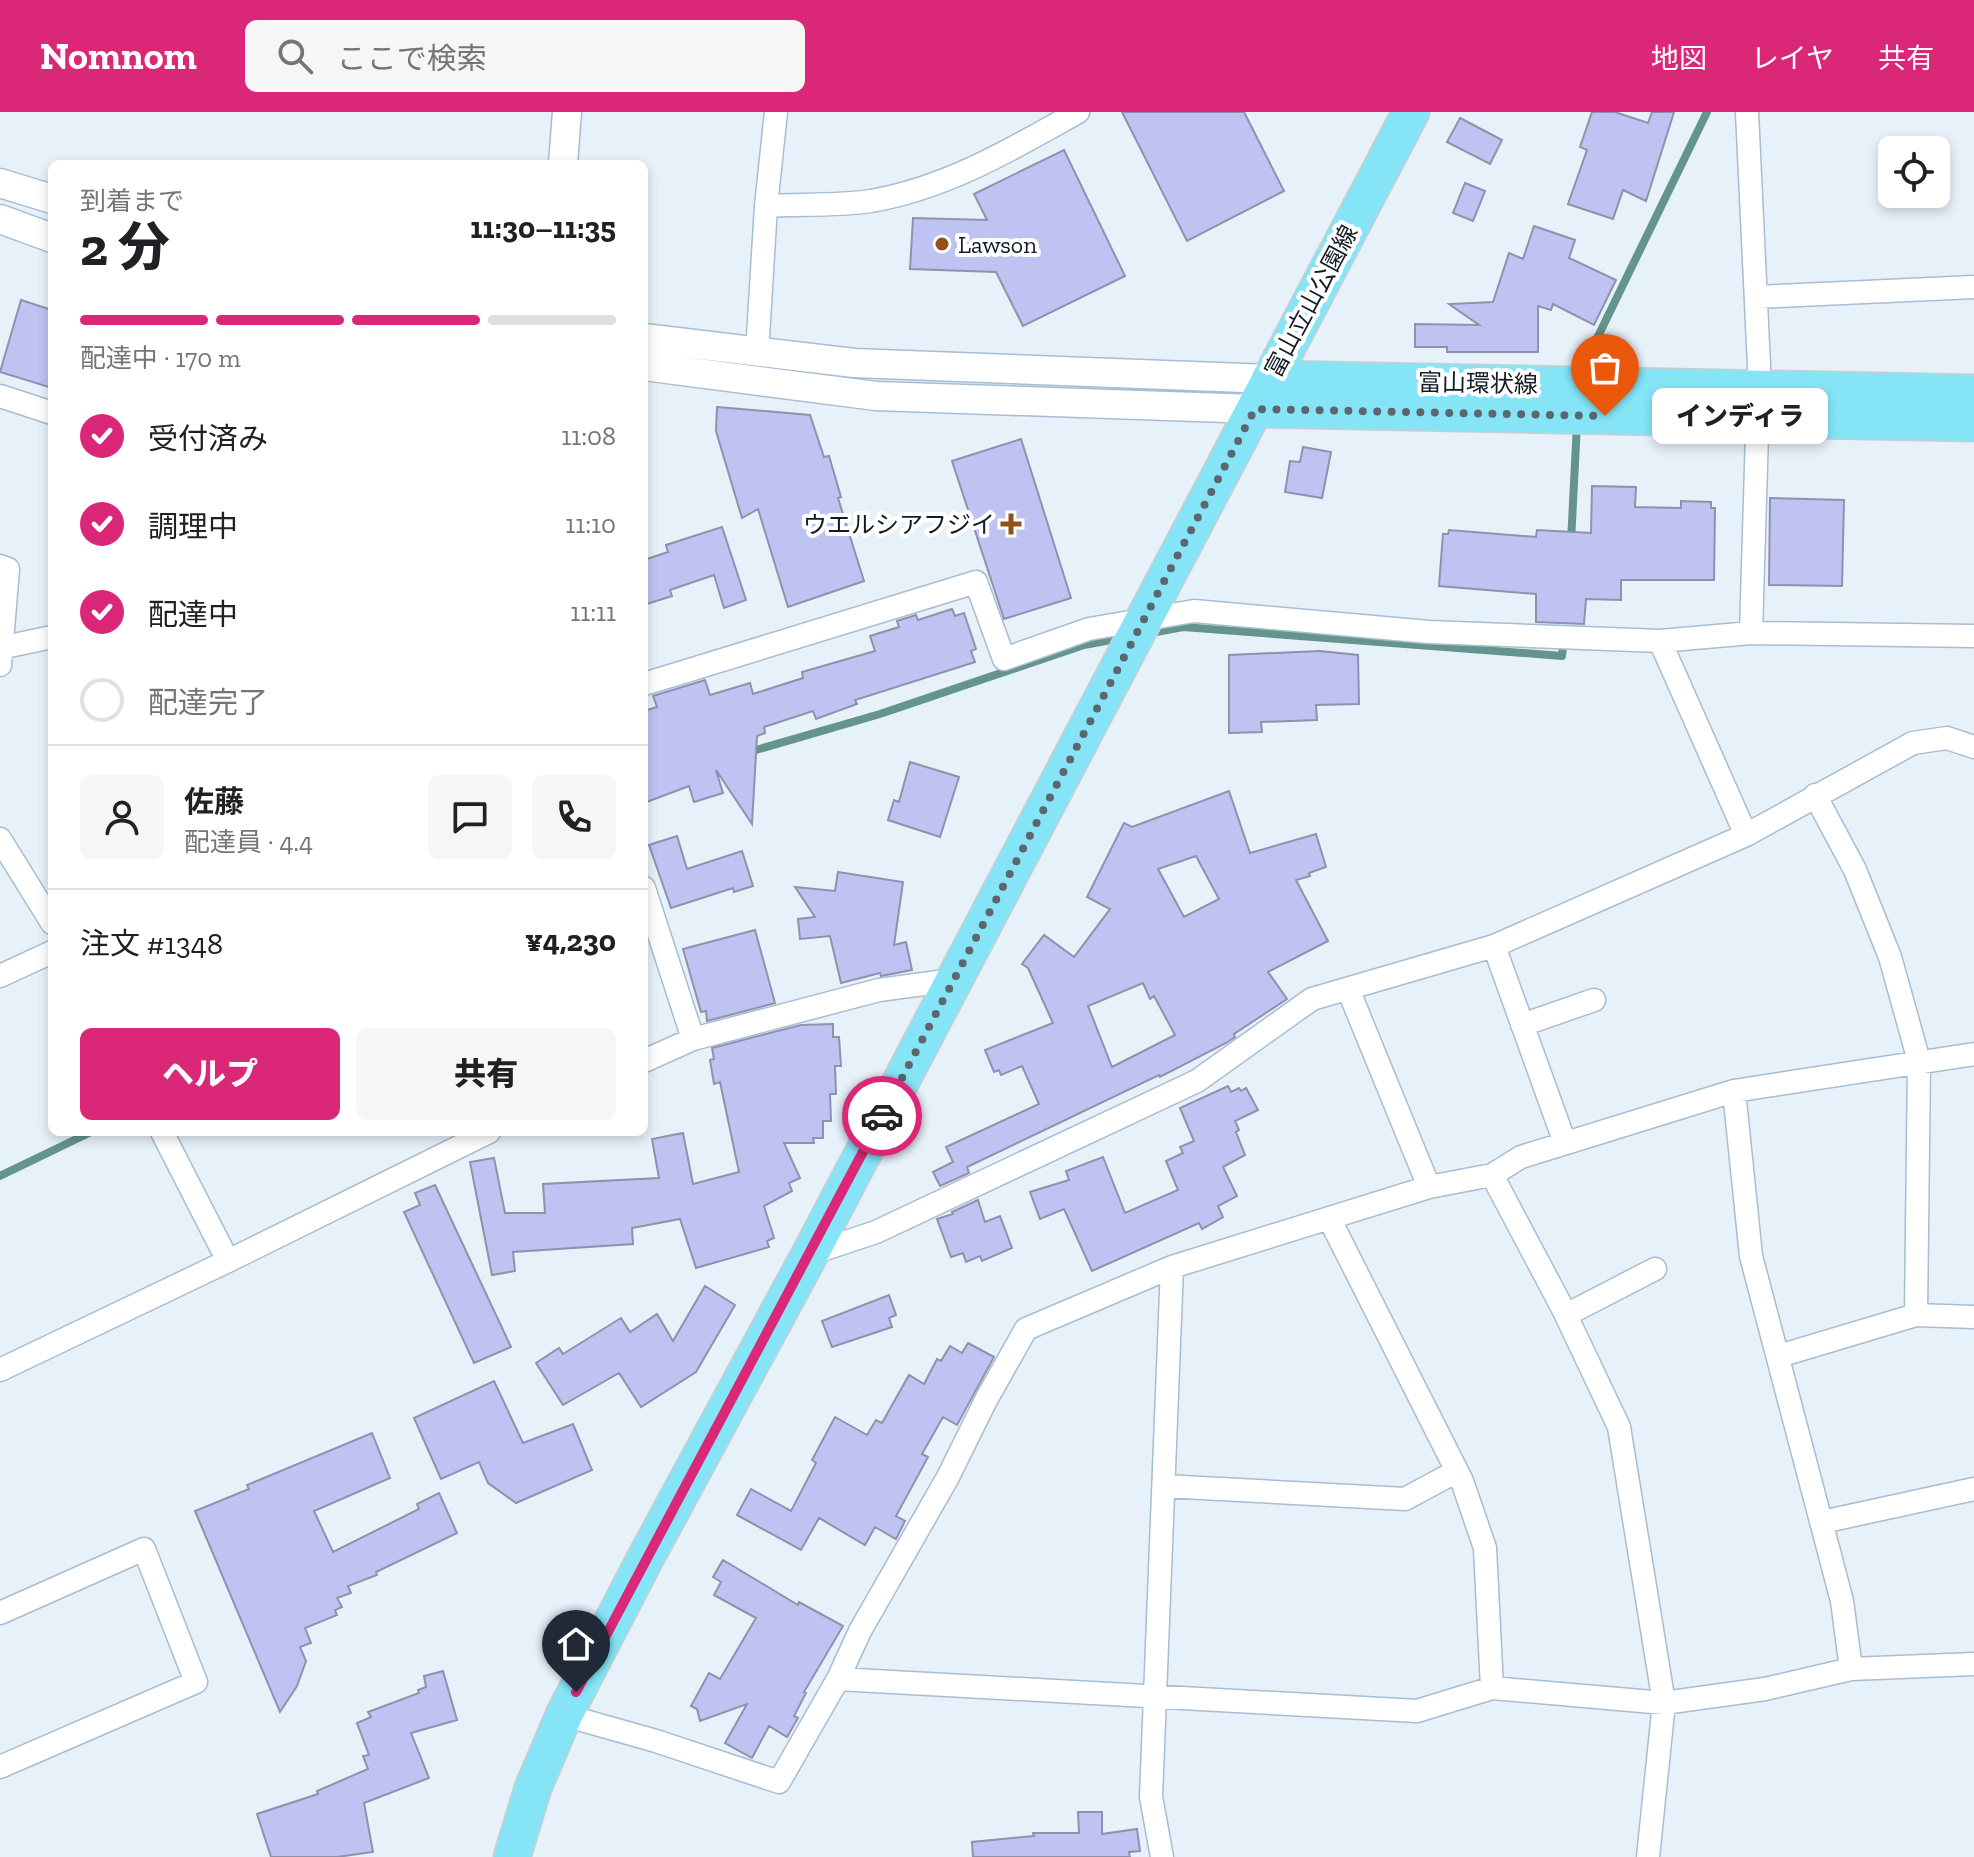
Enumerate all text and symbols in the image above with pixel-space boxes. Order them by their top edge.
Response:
search box [245,20,805,92]
text: Nomnom [40,33,197,79]
icon: search [273,34,317,78]
text: ここで検索 [337,41,487,77]
text: 地図 [1651,42,1707,75]
text: レイヤ [1751,42,1834,75]
text: 共有 [1878,42,1934,75]
map controls [1878,136,1950,208]
button: locate [1878,136,1950,208]
text: 到着まで [80,185,184,217]
text: 11:30–11:35 [470,210,616,246]
text: 2 分 [80,216,170,278]
street label: 富山立山公園線 [1259,220,1363,382]
place label: Lawson [958,230,1037,259]
marker: Lawson [933,235,951,253]
pin [1571,334,1639,416]
text: 配達中 · 170 m [80,342,241,374]
icon: bag [1583,346,1627,390]
street label: 富山環状線 [1418,367,1538,399]
callout: インディラ [1653,388,1829,444]
text: インディラ [1676,400,1804,432]
icon: check [80,414,124,458]
text: 11:08 [561,420,616,452]
text: 受付済み [148,421,268,457]
icon: check [80,502,124,546]
text: 11:10 [565,508,616,540]
text: 調理中 [148,509,238,545]
place label: ウエルシアフジイ [803,510,995,539]
marker: ウエルシアフジイ [1002,515,1020,533]
icon: check [80,590,124,634]
text: 11:11 [570,596,616,628]
text: 配達中 [148,597,238,633]
text: 配達完了 [148,685,268,721]
button: person [80,775,164,859]
button: chat [428,775,512,859]
button: phone [532,775,616,859]
text: 佐藤 [184,784,244,820]
text: 配達員 · 4.4 [184,826,313,858]
text: ¥4,230 [525,923,616,959]
text: 注文 #1348 [80,926,223,962]
button: ヘルプ [80,1028,340,1120]
button: 共有 [356,1028,616,1120]
courier [842,1076,922,1156]
icon: car [860,1094,904,1138]
pin [542,1610,610,1692]
icon: home [554,1622,598,1666]

